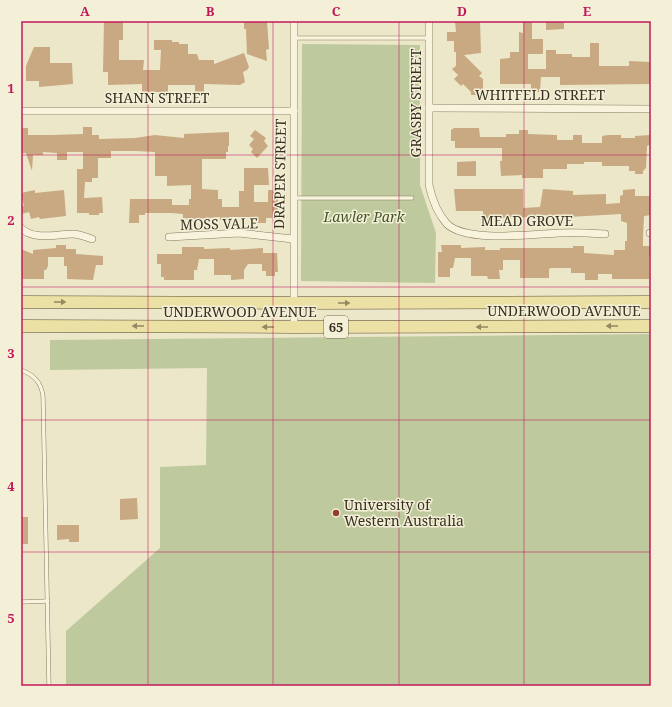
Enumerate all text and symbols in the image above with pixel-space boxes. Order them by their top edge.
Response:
text: A [80,2,90,20]
text: B [206,2,215,20]
text: C [332,2,341,20]
text: D [457,2,467,20]
text: E [583,2,592,20]
street label: GRASBY STREET [406,48,425,157]
text: 1 [7,79,15,97]
street label: WHITFELD STREET [475,85,605,104]
street label: SHANN STREET [105,88,210,107]
street label: DRAPER STREET [269,118,290,229]
park label: Lawler Park [323,207,406,226]
text: 2 [7,211,15,229]
street label: MEAD GROVE [481,211,574,230]
street label: MOSS VALE [180,213,258,234]
one-way arrow [54,299,67,305]
one-way arrow [338,300,351,306]
street label: UNDERWOOD AVENUE [487,301,641,320]
street label: UNDERWOOD AVENUE [163,302,317,321]
road number: 65 [324,316,348,338]
one-way arrow [131,323,144,329]
one-way arrow [605,323,618,329]
one-way arrow [261,324,274,330]
one-way arrow [475,324,488,330]
text: 3 [7,344,15,362]
text: 4 [7,477,15,495]
place label: University of Western Australia [344,495,464,530]
marker: University of Western Australia [331,508,341,518]
text: 5 [7,609,15,627]

